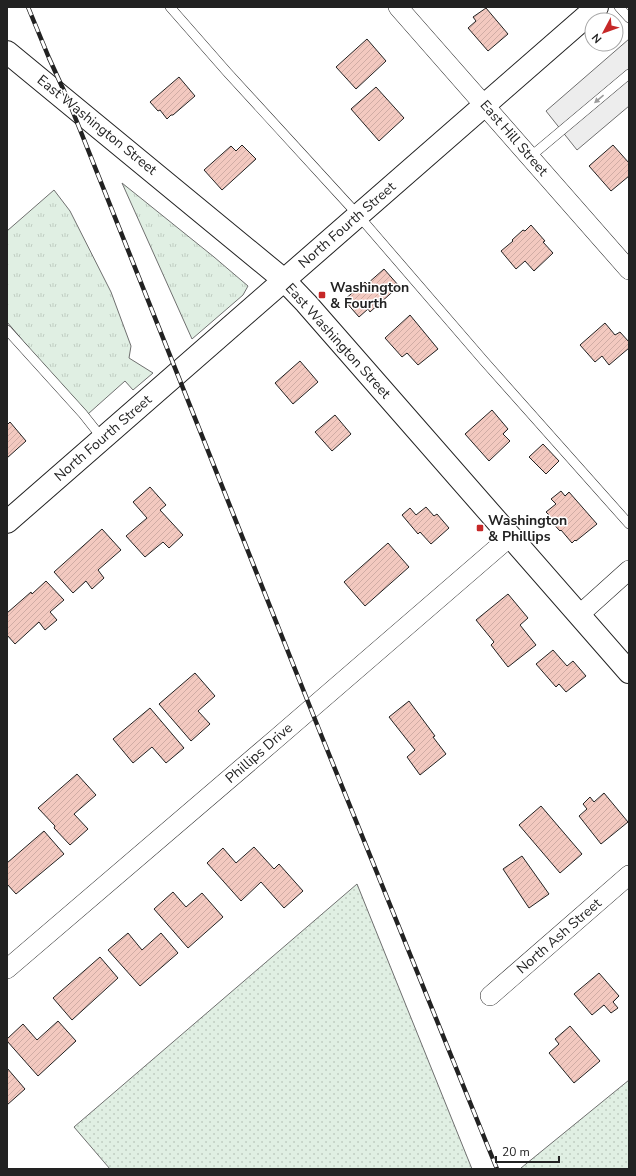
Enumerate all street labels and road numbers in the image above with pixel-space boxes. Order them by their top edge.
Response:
street label: East Washington Street [33,71,161,179]
street label: East Hill Street [476,96,552,180]
street label: North Fourth Street [294,177,400,273]
street label: East Washington Street [281,279,395,403]
street label: North Fourth Street [50,390,156,486]
street label: Phillips Drive [221,719,297,787]
street label: North Ash Street [513,894,606,978]

